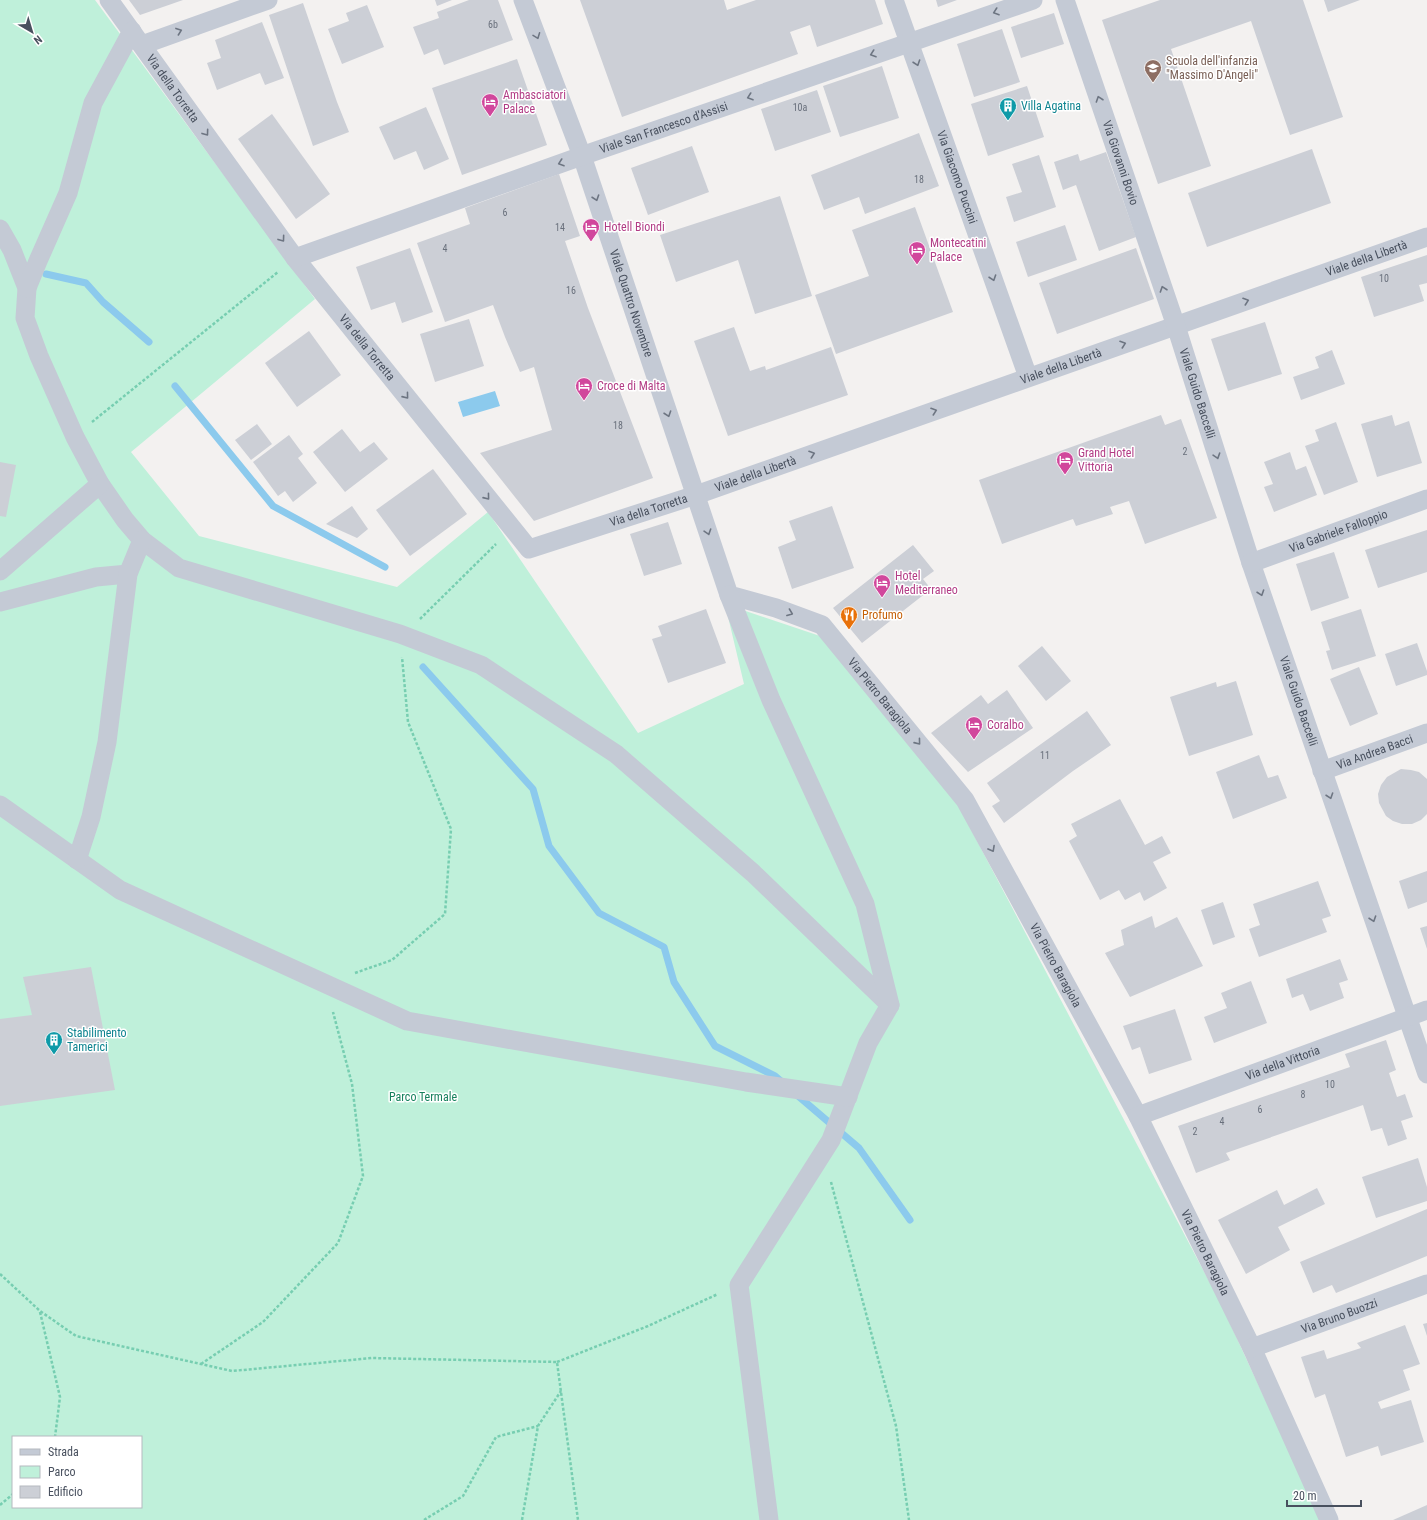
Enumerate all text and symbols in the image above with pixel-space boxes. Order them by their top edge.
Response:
one-way arrow [993,8,1000,16]
north arrow [12,12,52,52]
house number: 6b [488,19,498,30]
one-way arrow [175,28,182,36]
text: N [31,32,45,47]
one-way arrow [532,33,540,40]
one-way arrow [870,50,877,58]
street label: Via della Torretta [143,52,202,125]
place label: Scuola dell'infanzia "Massimo D'Angeli" [1166,54,1258,82]
school or university icon: Scuola dell'infanzia "Massimo D'Angeli" [1143,58,1163,83]
one-way arrow [912,59,921,66]
place label: Ambasciatori Palace [503,88,566,116]
hotel icon: Ambasciatori Palace [480,92,500,117]
one-way arrow [747,92,754,101]
building icon: Villa Agatina [998,96,1018,121]
one-way arrow [1095,96,1104,103]
street label: Viale San Francesco d'Assisi [598,99,730,156]
place label: Villa Agatina [1021,99,1081,113]
house number: 10a [793,102,808,113]
street label: Via Giovanni Bovio [1100,119,1141,207]
one-way arrow [201,129,208,136]
street label: Via Giacomo Puccini [934,129,980,226]
one-way arrow [558,158,565,167]
house number: 18 [914,174,924,185]
one-way arrow [591,194,600,201]
house number: 6 [503,207,508,218]
hotel icon: Hotell Biondi [581,217,601,242]
place label: Hotell Biondi [604,220,665,234]
house number: 14 [555,222,565,233]
one-way arrow [277,235,285,242]
place label: Montecatini Palace [930,236,986,264]
street label: Viale della Libertà [1324,237,1409,279]
hotel icon: Montecatini Palace [907,240,927,265]
house number: 4 [443,243,448,254]
street label: Viale Quattro Novembre [607,247,656,359]
house number: 10 [1379,273,1389,284]
one-way arrow [989,274,997,281]
house number: 16 [566,285,576,296]
one-way arrow [1159,285,1168,292]
one-way arrow [1242,298,1249,306]
street label: Via della Torretta [336,312,398,384]
one-way arrow [1119,341,1126,349]
street label: Viale della Libertà [1018,345,1104,387]
street label: Viale Guido Baccelli [1176,346,1218,440]
hotel icon: Croce di Malta [574,376,594,401]
place label: Croce di Malta [597,379,666,393]
one-way arrow [401,391,408,398]
one-way arrow [931,407,938,415]
one-way arrow [664,410,672,417]
house number: 18 [613,420,623,431]
place label: Grand Hotel Vittoria [1078,446,1134,474]
house number: 2 [1183,446,1188,457]
one-way arrow [808,450,815,458]
hotel icon: Grand Hotel Vittoria [1055,450,1075,475]
street label: Viale della Libertà [713,453,798,495]
one-way arrow [1212,453,1221,460]
street label: Via della Torretta [608,491,689,529]
one-way arrow [483,492,490,500]
street label: Via Gabriele Falloppio [1287,507,1389,555]
one-way arrow [703,528,712,535]
place label: Hotel Mediterraneo [895,569,958,597]
hotel icon: Hotel Mediterraneo [872,573,892,598]
one-way arrow [1256,590,1265,597]
restaurant icon: Profumo [839,605,859,630]
one-way arrow [786,608,793,616]
place label: Profumo [862,608,903,622]
street label: Viale Guido Baccelli [1277,654,1321,748]
street label: Via Pietro Baragiola [845,655,915,737]
hotel icon: Coralbo [964,715,984,740]
place label: Coralbo [987,718,1024,732]
street label: Via Andrea Bacci [1334,732,1415,772]
one-way arrow [914,738,921,745]
house number: 11 [1040,750,1050,761]
one-way arrow [1326,792,1334,799]
one-way arrow [987,844,995,852]
one-way arrow [1368,915,1376,922]
street label: Via Pietro Baragiola [1027,921,1084,1010]
place label: Stabilimento Tamerici [67,1026,127,1054]
building icon: Stabilimento Tamerici [44,1030,64,1055]
street label: Via della Vittoria [1243,1043,1322,1083]
house number: 10 [1325,1079,1335,1090]
house number: 8 [1301,1089,1306,1100]
park label: Parco Termale [389,1090,457,1104]
house number: 6 [1258,1104,1263,1115]
house number: 4 [1220,1116,1225,1127]
house number: 2 [1193,1126,1198,1137]
street label: Via Pietro Baragiola [1178,1207,1232,1298]
street label: Via Bruno Buozzi [1299,1296,1379,1336]
legend [12,1436,142,1508]
text: Strada [48,1445,79,1459]
text: Parco [48,1465,75,1479]
scale bar [1287,1482,1361,1508]
text: Edificio [48,1485,83,1499]
text: 20 m [1293,1489,1317,1503]

